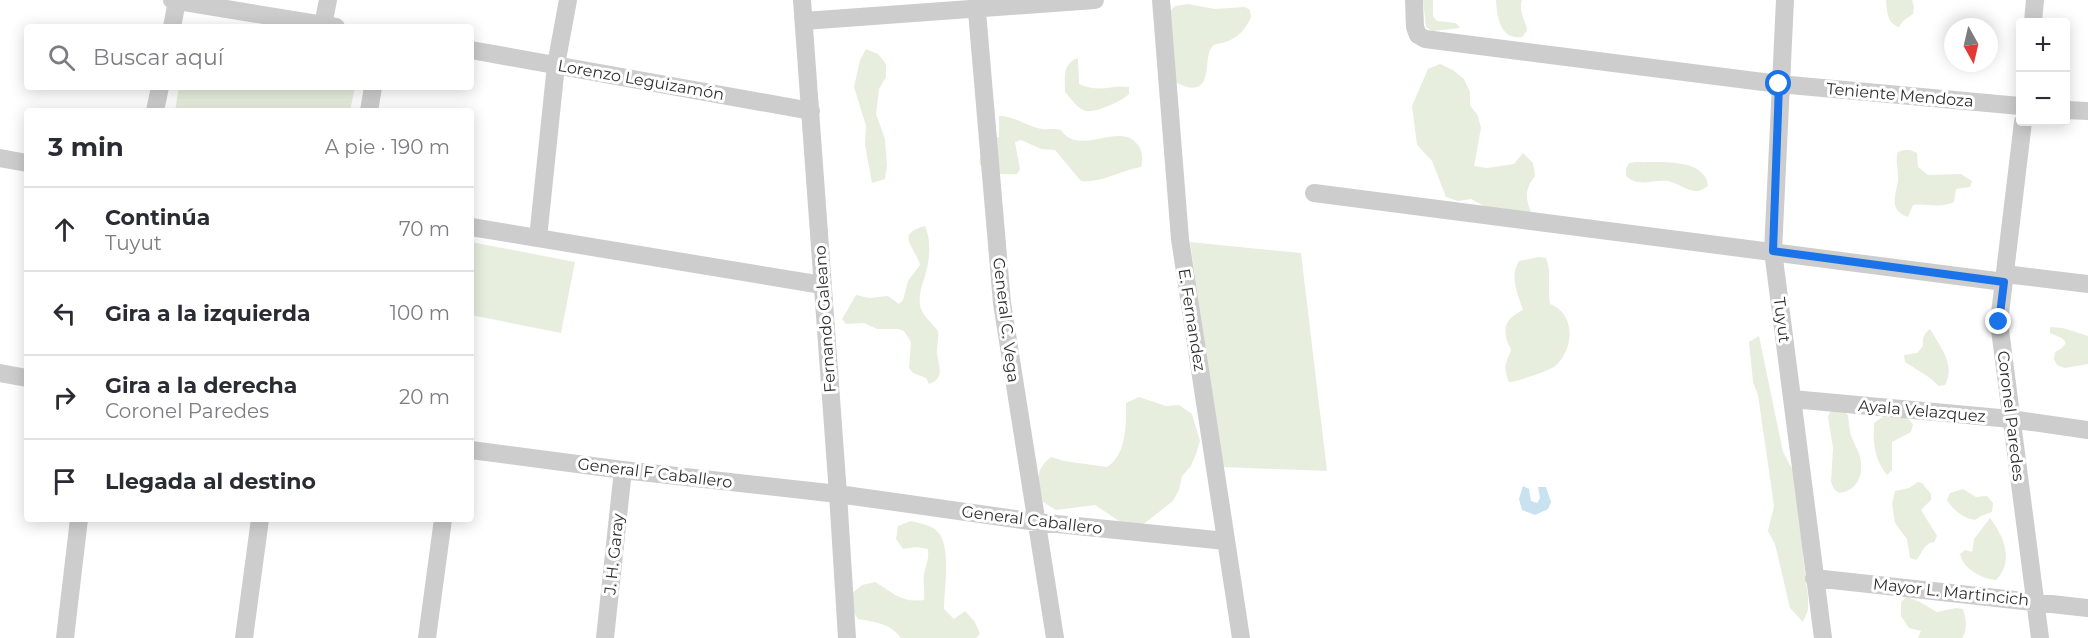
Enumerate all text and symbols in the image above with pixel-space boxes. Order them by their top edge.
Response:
north arrow [1944,18,1998,72]
map controls [2016,18,2070,126]
button: + [2016,18,2070,72]
search box [24,24,474,90]
icon: search [45,41,78,74]
text: Buscar aquí [93,44,224,71]
street label: Lorenzo Leguizamón [556,56,726,104]
route start [1765,70,1791,96]
button: − [2016,72,2070,126]
street label: Teniente Mendoza [1826,79,1974,111]
text: 3 min [48,131,124,163]
text: A pie · 190 m [325,135,450,159]
text: Continúa [105,204,210,231]
icon: ahead [48,213,81,246]
text: 70 m [399,217,450,241]
text: Tuyut [105,231,162,255]
street label: Fernando Galeano [810,245,840,393]
street label: General C. Vega [989,256,1023,384]
street label: E. Fernandez [1174,267,1210,373]
street label: Tuyut [1770,296,1794,344]
icon: left [48,297,81,330]
text: Gira a la izquierda [105,300,311,327]
text: 100 m [390,301,450,325]
route end [1985,308,2011,334]
street label: Coronel Paredes [1994,350,2028,482]
text: Gira a la derecha [105,372,297,399]
icon: right [48,381,81,414]
text: 20 m [399,385,450,409]
street label: Ayala Velazquez [1857,396,1987,426]
text: Coronel Paredes [105,399,269,423]
street label: General F Caballero [576,454,734,492]
icon: arrive [48,465,81,498]
text: Llegada al destino [105,468,316,495]
street label: General Caballero [961,502,1103,538]
street label: J. H. Garay [600,512,628,596]
street label: Mayor L. Martincich [1872,574,2030,610]

